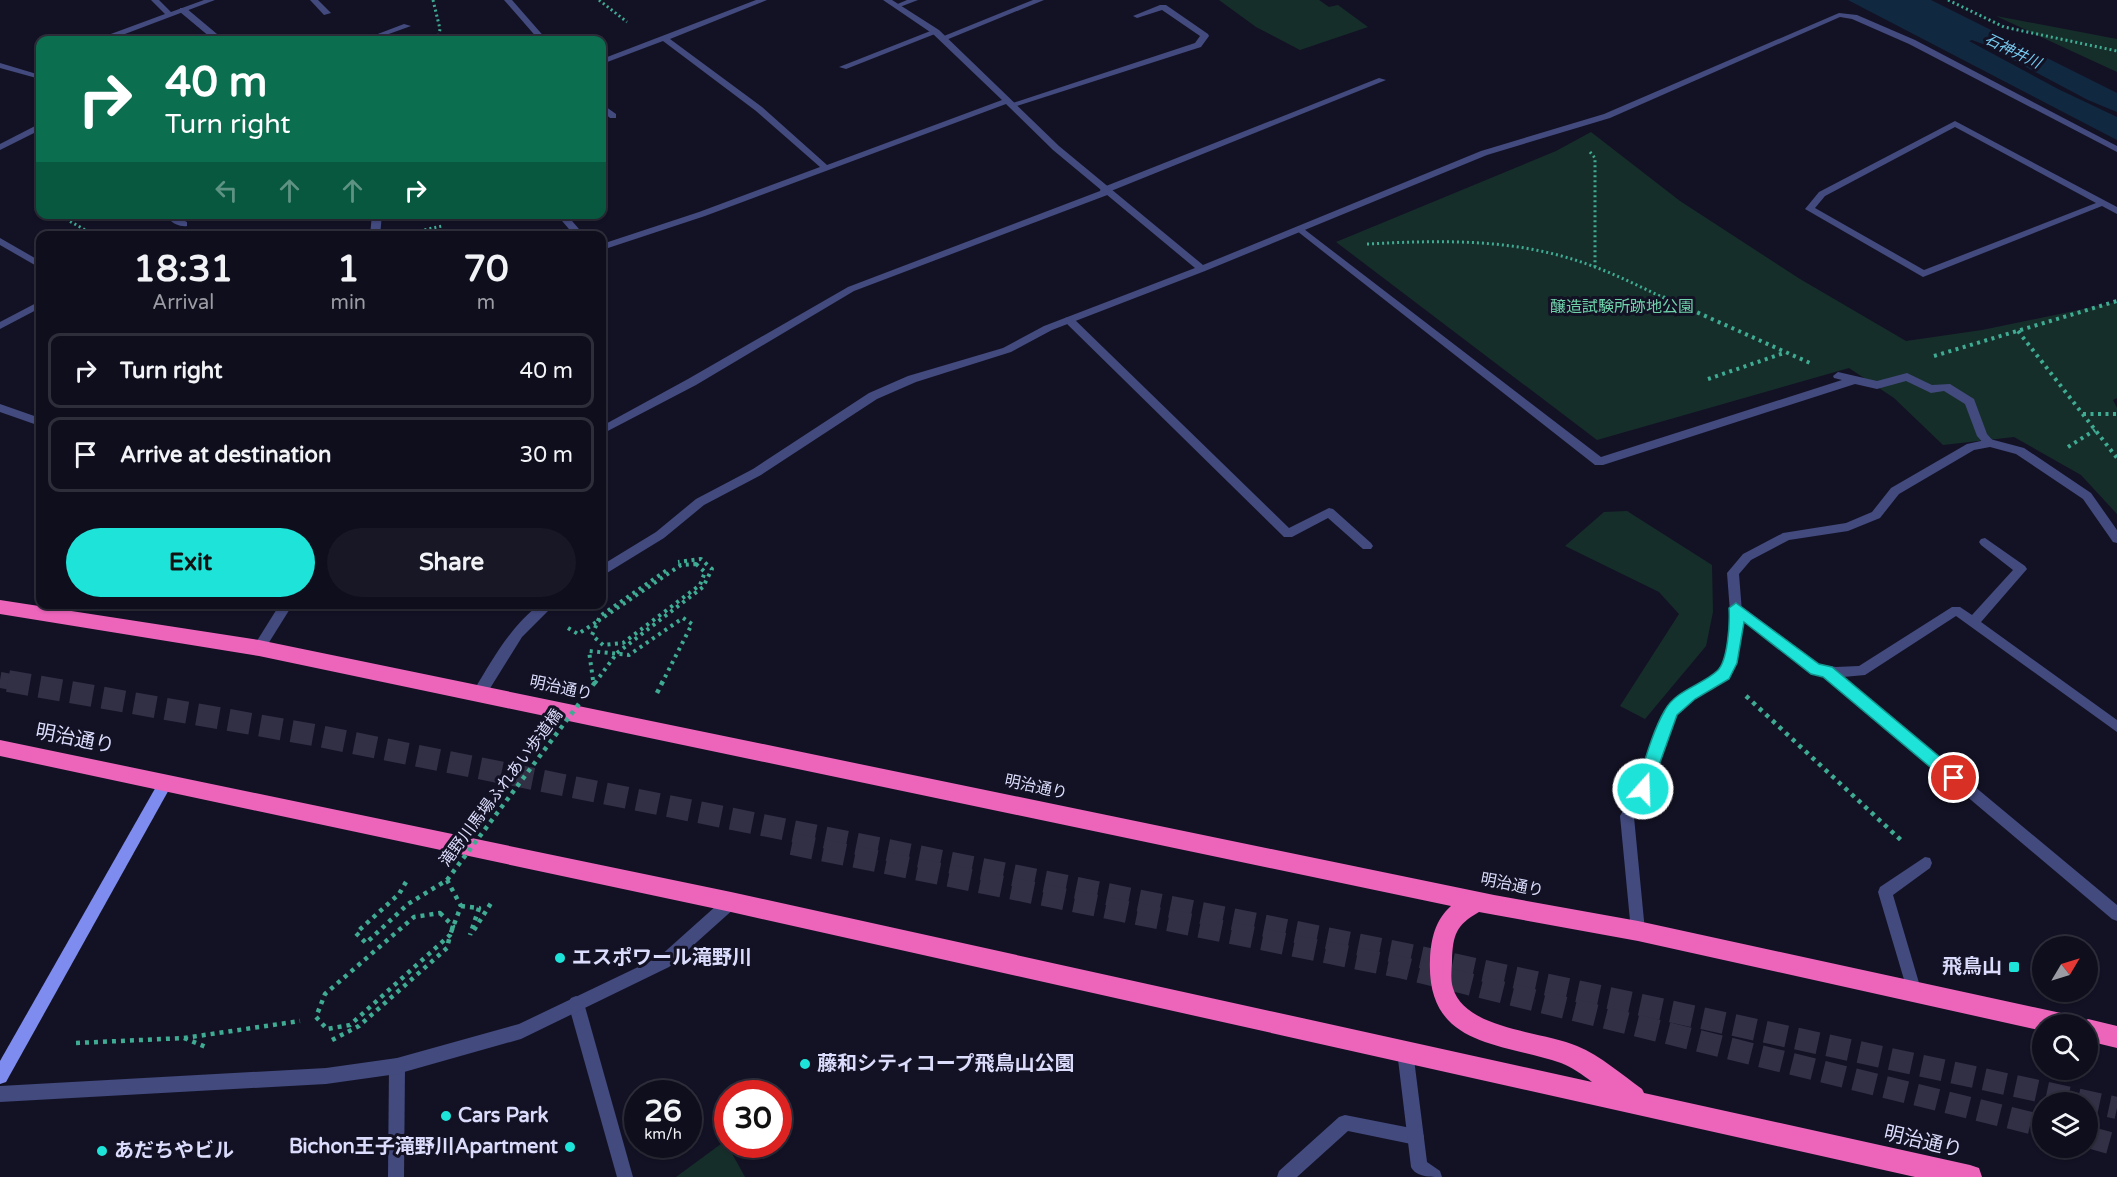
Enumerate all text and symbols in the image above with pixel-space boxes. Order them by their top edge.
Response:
water label: 石神井川 [1982,30,2046,73]
text: 40 m [165,57,267,108]
icon: right [66,60,144,138]
text: Turn right [165,108,291,141]
icon: left [210,174,243,207]
icon: ahead [273,174,306,207]
icon: ahead [336,174,369,207]
icon: right [399,174,432,207]
text: 18:31 [133,248,233,291]
text: 1 [337,248,360,291]
text: 70 [463,248,509,291]
text: Arrival [152,291,214,315]
text: min [331,291,366,315]
text: m [477,291,495,315]
park label: 醸造試験所跡地公園 [1550,297,1694,317]
icon: right [69,354,102,387]
text: Turn right [120,358,222,384]
text: 40 m [519,358,573,384]
icon: arrive [69,438,102,471]
text: Arrive at destination [120,442,331,468]
text: 30 m [519,442,573,468]
button: Exit [66,528,315,597]
button: Share [327,528,576,597]
street label: 明治通り [528,672,594,704]
street label: 滝野川馬場ふれあい歩道橋 [435,705,567,871]
street label: 明治通り [33,720,117,758]
pin [1928,752,1979,803]
position arrow [1611,757,1675,821]
icon: arrive [1937,761,1970,794]
street label: 明治通り [1003,771,1069,803]
street label: 明治通り [1479,869,1545,901]
north arrow [2032,936,2098,1002]
map controls [2032,936,2098,1158]
place label: エスポワール滝野川 [572,946,752,970]
marker: エスポワール滝野川 [553,951,567,965]
place label: 飛鳥山 [1942,955,2002,979]
marker: 飛鳥山 [2007,960,2021,974]
button: search [2032,1014,2098,1080]
place label: 藤和シティコープ飛鳥山公園 [817,1052,1075,1076]
marker: 藤和シティコープ飛鳥山公園 [798,1057,812,1071]
speed limit sign: 30 [714,1080,792,1158]
button: layers [2032,1092,2098,1158]
text: 26 [644,1093,682,1130]
place label: Cars Park [458,1104,548,1128]
marker: Cars Park [439,1109,453,1123]
street label: 明治通り [1881,1121,1965,1163]
text: km/h [644,1125,682,1143]
place label: Bichon王子滝野川Apartment [289,1135,558,1159]
place label: あだちやビル [114,1139,234,1163]
marker: Bichon王子滝野川Apartment [563,1140,577,1154]
marker: あだちやビル [95,1144,109,1158]

